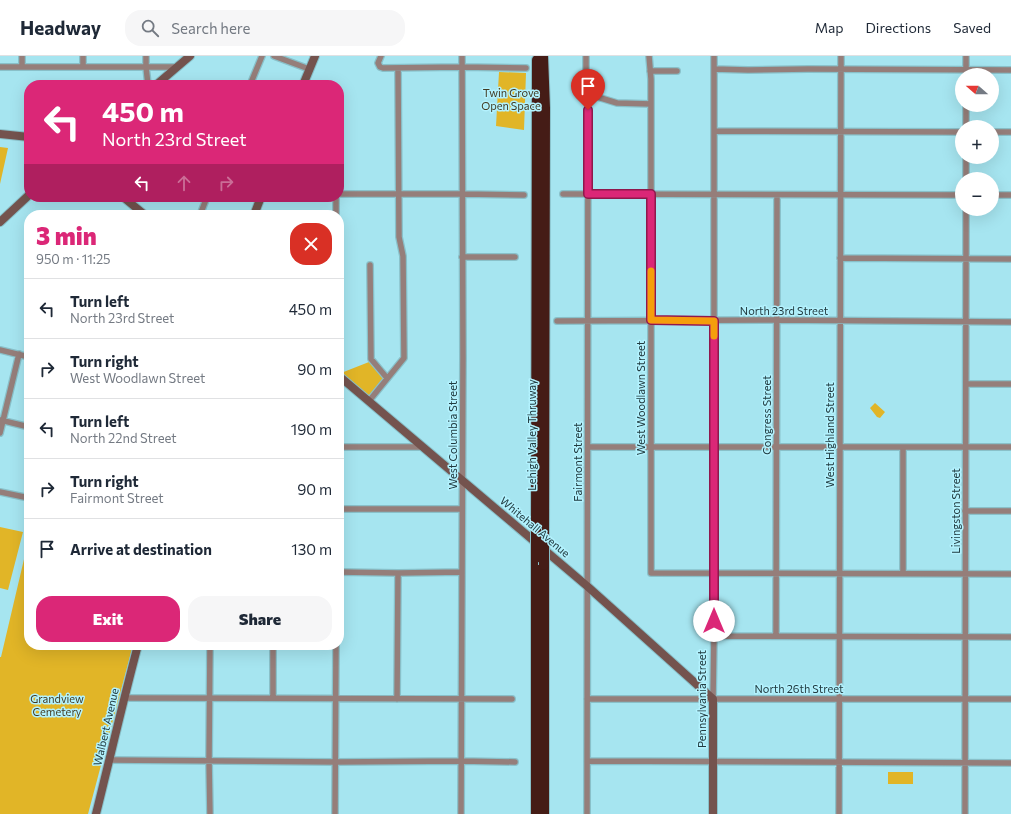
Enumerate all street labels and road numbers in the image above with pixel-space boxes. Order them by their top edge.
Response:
street label: North 23rd Street [740,304,829,317]
street label: West Woodlawn Street [634,340,647,455]
street label: Congress Street [760,375,773,455]
street label: Lehigh Valley Thruway [525,379,538,491]
street label: West Columbia Street [446,380,459,489]
street label: West Highland Street [823,382,836,488]
street label: Fairmont Street [571,422,584,502]
street label: Livingston Street [949,468,962,554]
street label: Whitehall Avenue [498,494,573,560]
street label: Pennsylvania Street [695,650,708,748]
street label: North 26th Street [755,682,844,695]
street label: Walbert Avenue [90,687,121,767]

